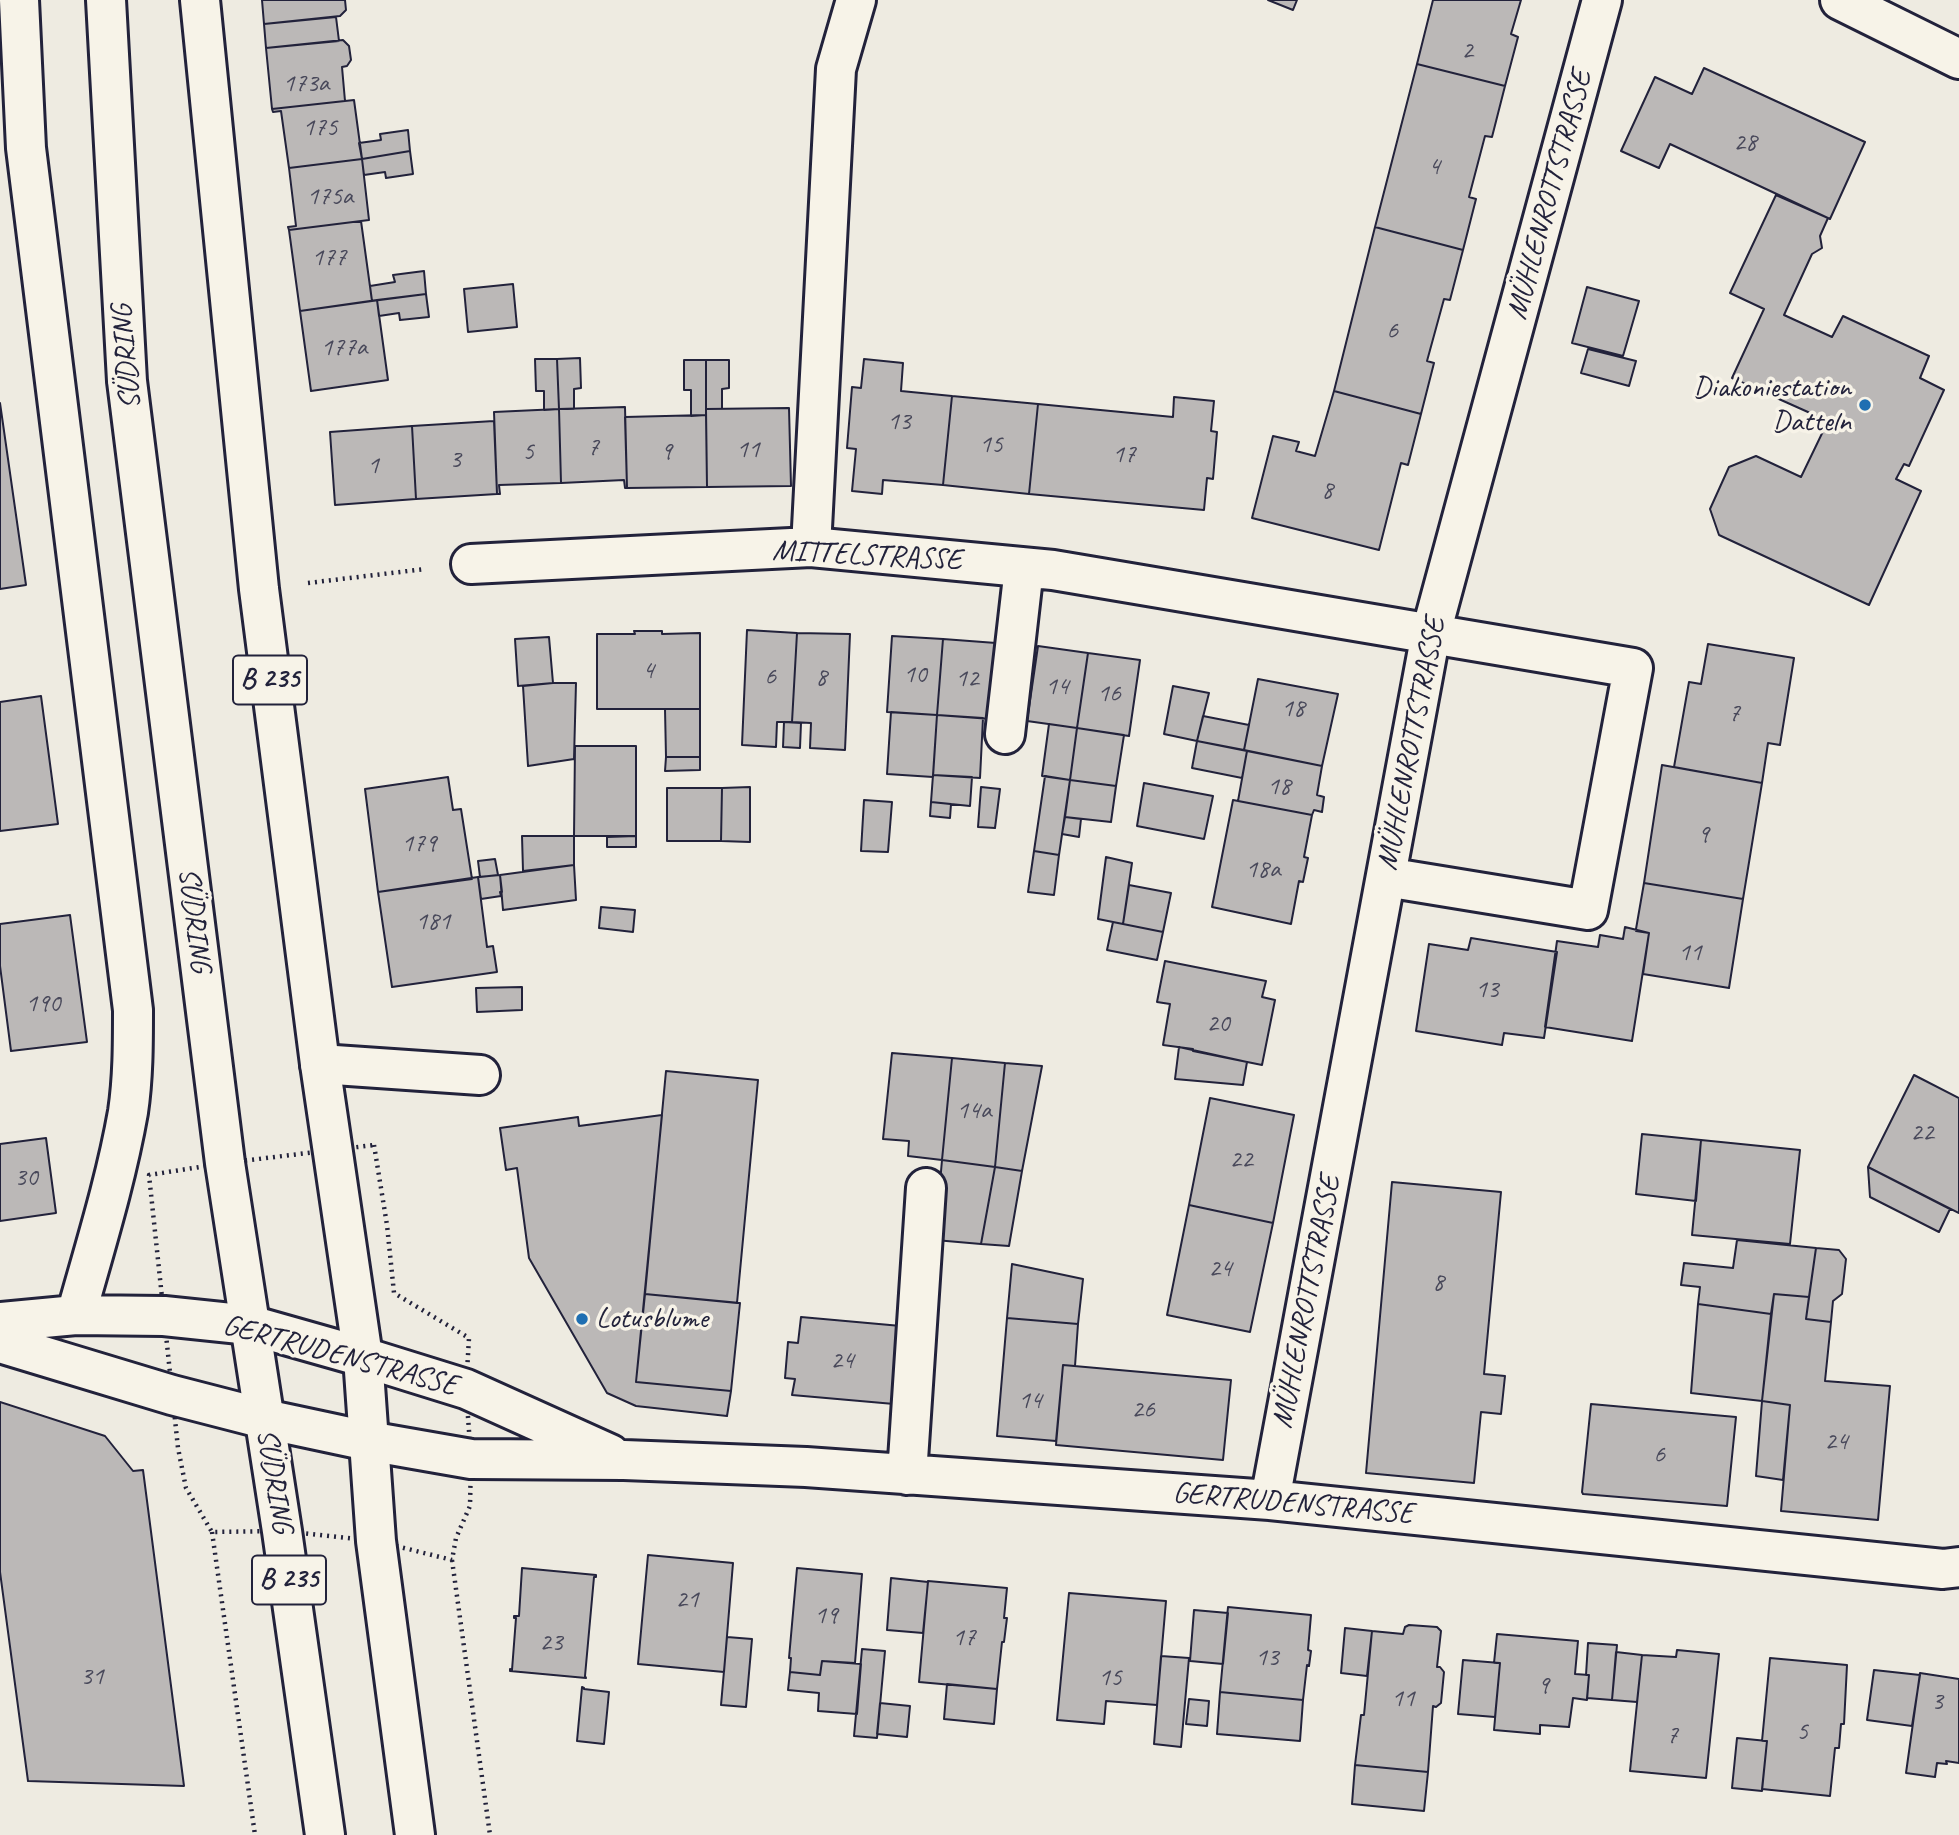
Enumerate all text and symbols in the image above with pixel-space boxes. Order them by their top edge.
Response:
house number: 2 [1461,35,1473,67]
street label: MÜHLENROTTSTRASSE [1499,67,1601,323]
house number: 173a [283,68,329,100]
house number: 175 [302,112,338,144]
house number: 28 [1733,127,1757,159]
house number: 4 [1428,151,1440,183]
house number: 175a [307,181,353,213]
house number: 177 [311,242,347,274]
street label: SÜDRING [104,303,150,411]
house number: 6 [1386,315,1398,347]
house number: 177a [321,332,367,364]
place label: Diakoniestation Datteln [1693,370,1851,440]
marker: Diakoniestation Datteln [1857,397,1873,413]
house number: 13 [887,406,911,438]
house number: 15 [979,429,1003,461]
house number: 7 [587,432,599,464]
house number: 11 [736,434,760,466]
house number: 5 [522,436,534,468]
house number: 9 [660,436,672,468]
house number: 17 [1112,439,1136,471]
house number: 3 [449,444,461,476]
house number: 1 [367,450,379,482]
house number: 8 [1321,475,1333,507]
street label: MITTELSTRASSE [771,533,963,579]
street label: MÜHLENROTTSTRASSE [1370,615,1454,873]
house number: 4 [642,655,654,687]
road number: B 235 [233,656,307,704]
house number: 10 [903,659,927,691]
house number: 6 [764,661,776,693]
house number: 8 [815,662,827,694]
house number: 12 [955,663,979,695]
house number: 14 [1045,671,1069,703]
house number: 16 [1097,678,1121,710]
house number: 18 [1281,693,1305,725]
house number: 7 [1728,698,1740,730]
house number: 18 [1267,771,1291,803]
house number: 9 [1697,819,1709,851]
house number: 179 [401,828,437,860]
house number: 18a [1246,854,1280,886]
street label: SÜDRING [170,866,218,974]
house number: 181 [415,906,451,938]
house number: 11 [1678,937,1702,969]
house number: 13 [1475,974,1499,1006]
house number: 190 [25,988,61,1020]
house number: 20 [1206,1008,1230,1040]
house number: 14a [957,1095,991,1127]
house number: 22 [1910,1117,1934,1149]
house number: 22 [1229,1144,1253,1176]
house number: 30 [14,1162,38,1194]
street label: MÜHLENROTTSTRASSE [1265,1173,1349,1431]
house number: 24 [1208,1253,1232,1285]
house number: 8 [1432,1267,1444,1299]
place label: Lotusblume [596,1301,708,1337]
street label: GERTRUDENSTRASSE [219,1307,461,1405]
marker: Lotusblume [574,1311,590,1327]
house number: 24 [830,1345,854,1377]
house number: 14 [1018,1385,1042,1417]
house number: 26 [1131,1394,1155,1426]
street label: SÜDRING [248,1426,300,1536]
house number: 24 [1824,1426,1848,1458]
house number: 6 [1653,1439,1665,1471]
street label: GERTRUDENSTRASSE [1171,1476,1415,1532]
road number: B 235 [252,1556,326,1604]
house number: 21 [675,1584,699,1616]
house number: 19 [814,1600,838,1632]
house number: 17 [952,1622,976,1654]
house number: 23 [539,1627,563,1659]
house number: 13 [1255,1642,1279,1674]
house number: 31 [80,1661,104,1693]
house number: 15 [1098,1662,1122,1694]
house number: 9 [1537,1670,1549,1702]
house number: 11 [1391,1683,1415,1715]
house number: 3 [1931,1686,1943,1718]
house number: 5 [1796,1716,1808,1748]
house number: 7 [1666,1720,1678,1752]

